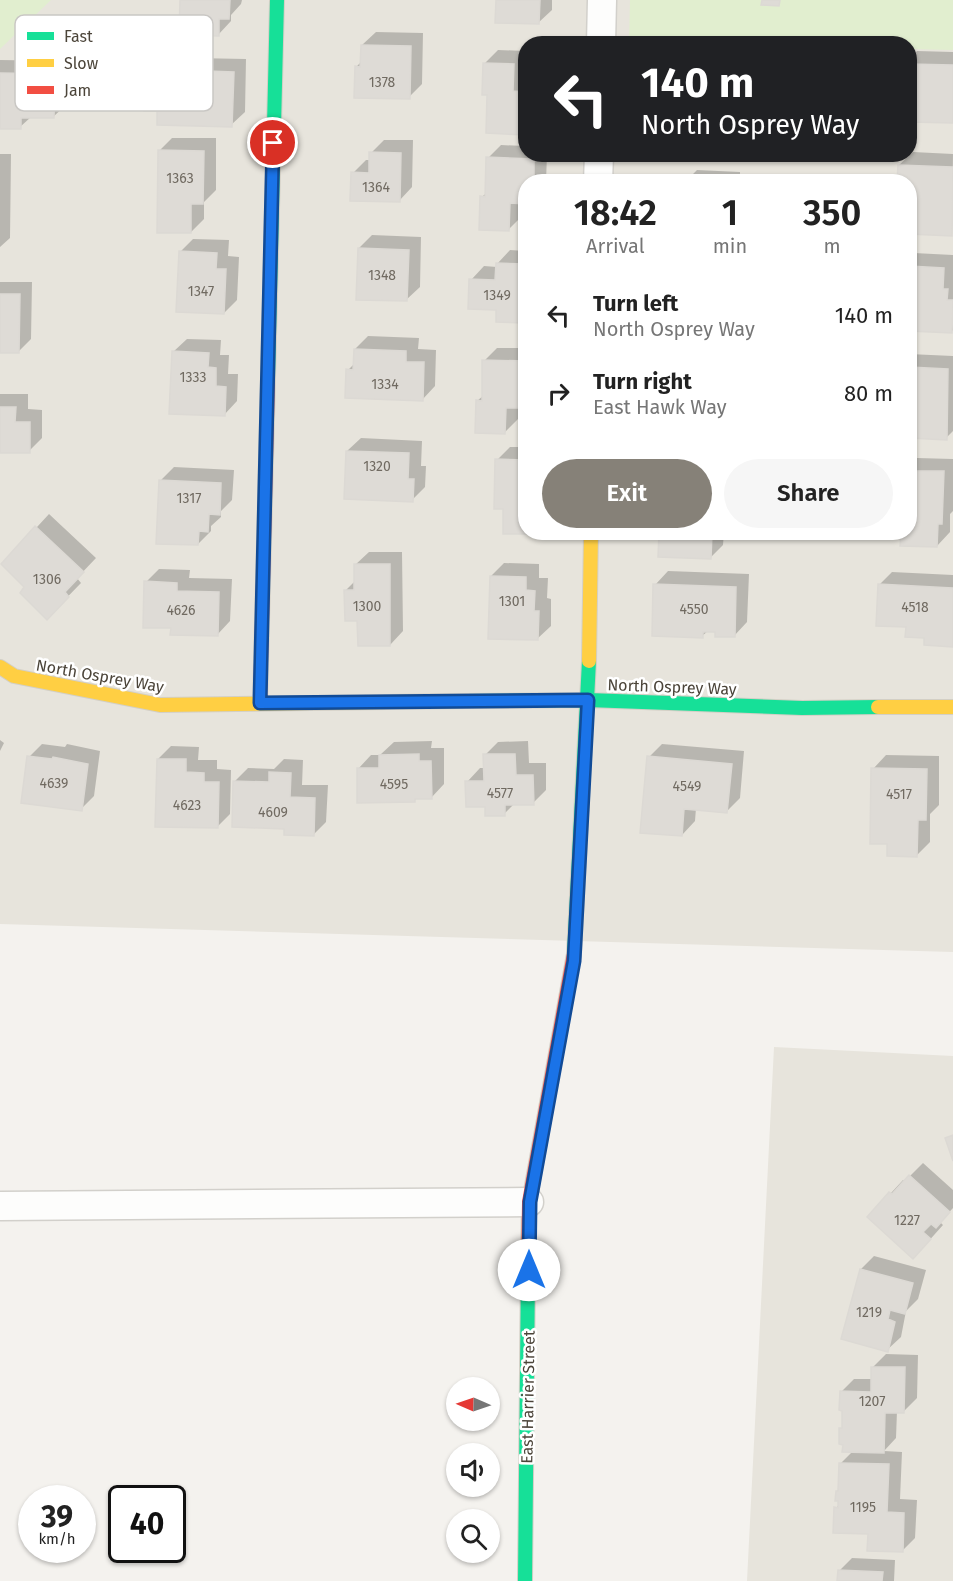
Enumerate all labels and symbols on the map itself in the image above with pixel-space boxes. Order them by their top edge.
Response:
legend [15,15,213,111]
text: Fast [64,27,93,46]
text: Slow [64,54,99,73]
house number: 1378 [369,74,396,91]
text: Jam [64,81,91,100]
pin [247,117,298,168]
house number: 1363 [166,170,194,187]
house number: 1364 [362,179,391,196]
house number: 1348 [368,267,396,284]
house number: 1347 [188,283,214,300]
house number: 1349 [483,287,511,304]
house number: 1333 [179,369,207,386]
house number: 1334 [371,376,399,393]
house number: 1320 [363,458,391,475]
house number: 1317 [177,490,201,507]
house number: 1306 [33,571,61,588]
house number: 1301 [499,593,525,610]
house number: 1300 [353,598,382,615]
house number: 4518 [901,599,929,616]
house number: 4550 [679,601,709,618]
house number: 4626 [166,602,196,619]
street label: North Osprey Way [35,655,165,697]
street label: North Osprey Way [607,675,737,699]
house number: 4639 [40,775,68,792]
house number: 4595 [380,776,408,793]
house number: 4549 [673,778,701,795]
house number: 4577 [487,785,513,802]
house number: 4517 [886,786,912,803]
house number: 4623 [173,797,201,814]
house number: 4609 [258,804,288,821]
house number: 1227 [894,1212,920,1229]
position arrow [497,1238,561,1302]
house number: 1219 [856,1304,882,1321]
street label: East Harrier Street [517,1330,539,1464]
north arrow [446,1377,500,1431]
house number: 1207 [859,1393,885,1410]
speed limit sign: 40 [108,1485,186,1563]
house number: 1195 [850,1499,876,1516]

